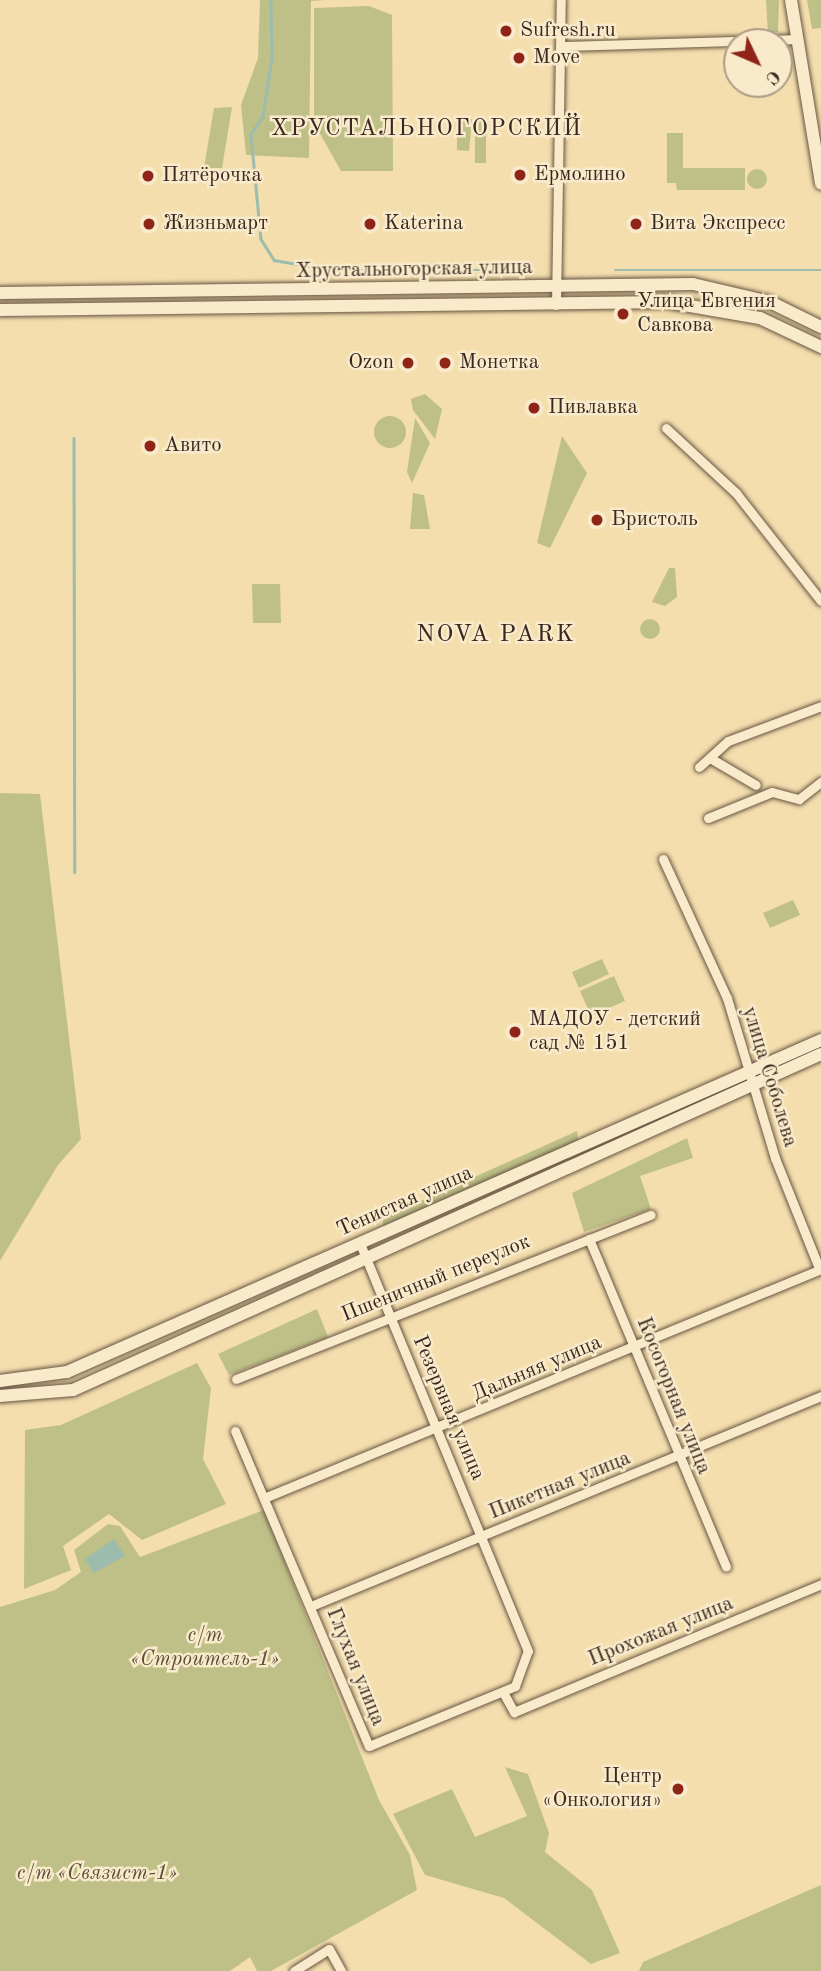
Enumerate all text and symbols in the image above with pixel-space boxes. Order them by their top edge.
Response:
place label: Sufresh.ru [520,18,616,44]
marker: Sufresh.ru [498,23,514,39]
north arrow [723,28,793,98]
place label: Move [533,45,580,71]
marker: Move [511,50,527,66]
text: С [761,65,783,88]
district label: ХРУСТАЛЬНОГОРСКИЙ [273,115,581,143]
place label: Ермолино [534,162,626,188]
place label: Пятёрочка [162,163,262,189]
marker: Ермолино [512,167,528,183]
marker: Пятёрочка [140,168,156,184]
place label: Жизньмарт [163,211,268,237]
place label: Katerina [384,211,463,237]
place label: Вита Экспресс [650,211,785,237]
marker: Жизньмарт [141,216,157,232]
marker: Katerina [362,216,378,232]
marker: Вита Экспресс [628,216,644,232]
street label: Хрустальногорская улица [295,255,533,285]
place label: Улица Евгения Савкова [637,289,776,339]
marker: Улица Евгения Савкова [615,306,631,322]
place label: Ozon [348,350,394,376]
place label: Монетка [459,350,539,376]
marker: Ozon [400,355,416,371]
marker: Монетка [437,355,453,371]
place label: Пивлавка [548,395,638,421]
marker: Пивлавка [526,400,542,416]
place label: Авито [164,433,222,459]
marker: Авито [142,438,158,454]
place label: Бристоль [611,507,698,533]
marker: Бристоль [589,512,605,528]
district label: NOVA PARK [417,622,575,650]
street label: улица Соболева [736,1004,802,1150]
place label: МАДОУ - детский сад № 151 [529,1007,701,1057]
marker: МАДОУ - детский сад № 151 [507,1024,523,1040]
street label: Тенистая улица [333,1161,477,1243]
street label: Пшеничный переулок [338,1230,534,1328]
street label: Косогорная улица [630,1314,716,1478]
street label: Дальняя улица [468,1330,606,1408]
street label: Резервная улица [406,1332,490,1484]
street label: Пикетная улица [486,1446,634,1526]
street label: Прохожая улица [585,1591,737,1673]
street label: Глухая улица [320,1604,390,1730]
park label: с/т «Строитель-1» [131,1623,279,1673]
place label: Центр «Онкология» [542,1764,662,1814]
marker: Центр «Онкология» [668,1779,688,1799]
park label: с/т «Связист-1» [17,1861,177,1887]

